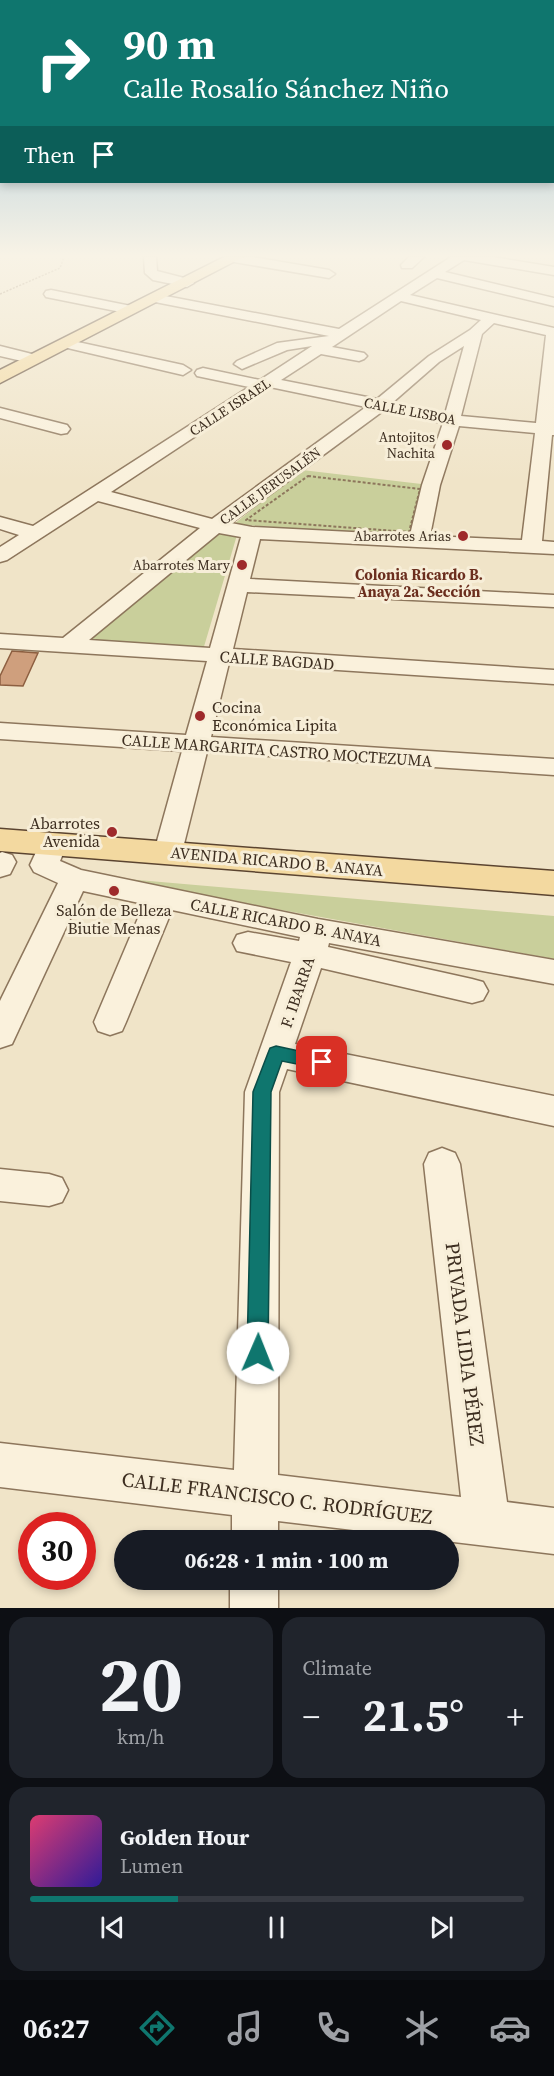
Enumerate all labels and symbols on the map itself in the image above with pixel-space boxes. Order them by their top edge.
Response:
street label: CALLE ISRAEL [185,373,275,441]
street label: CALLE LISBOA [362,392,458,430]
place label: Antojitos Nachita [379,427,436,463]
marker: Antojitos Nachita [440,438,454,452]
street label: CALLE JERUSALÉN [215,442,325,530]
place label: Abarrotes Arias [354,526,451,546]
marker: Abarrotes Arias [456,529,470,543]
place label: Abarrotes Mary [133,555,231,575]
marker: Abarrotes Mary [235,558,249,572]
district label: Colonia Ricardo B. Anaya 2a. Sección [355,564,483,602]
street label: CALLE BAGDAD [219,645,335,675]
place label: Cocina Económica Lipita [212,696,338,736]
marker: Cocina Económica Lipita [193,709,207,723]
street label: CALLE MARGARITA CASTRO MOCTEZUMA [121,728,433,772]
place label: Abarrotes Avenida [30,812,101,852]
marker: Abarrotes Avenida [105,825,119,839]
street label: AVENIDA RICARDO B. ANAYA [170,841,384,881]
marker: Salón de Belleza Biutie Menas [107,884,121,898]
street label: CALLE RICARDO B. ANAYA [189,893,384,951]
place label: Salón de Belleza Biutie Menas [56,899,173,939]
street label: F. IBARRA [275,953,320,1031]
pin [296,1036,347,1087]
street label: PRIVADA LIDIA PÉREZ [439,1241,491,1447]
position arrow [226,1321,290,1385]
street label: CALLE FRANCISCO C. RODRÍGUEZ [120,1465,434,1531]
speed limit sign: 30 [18,1512,96,1590]

